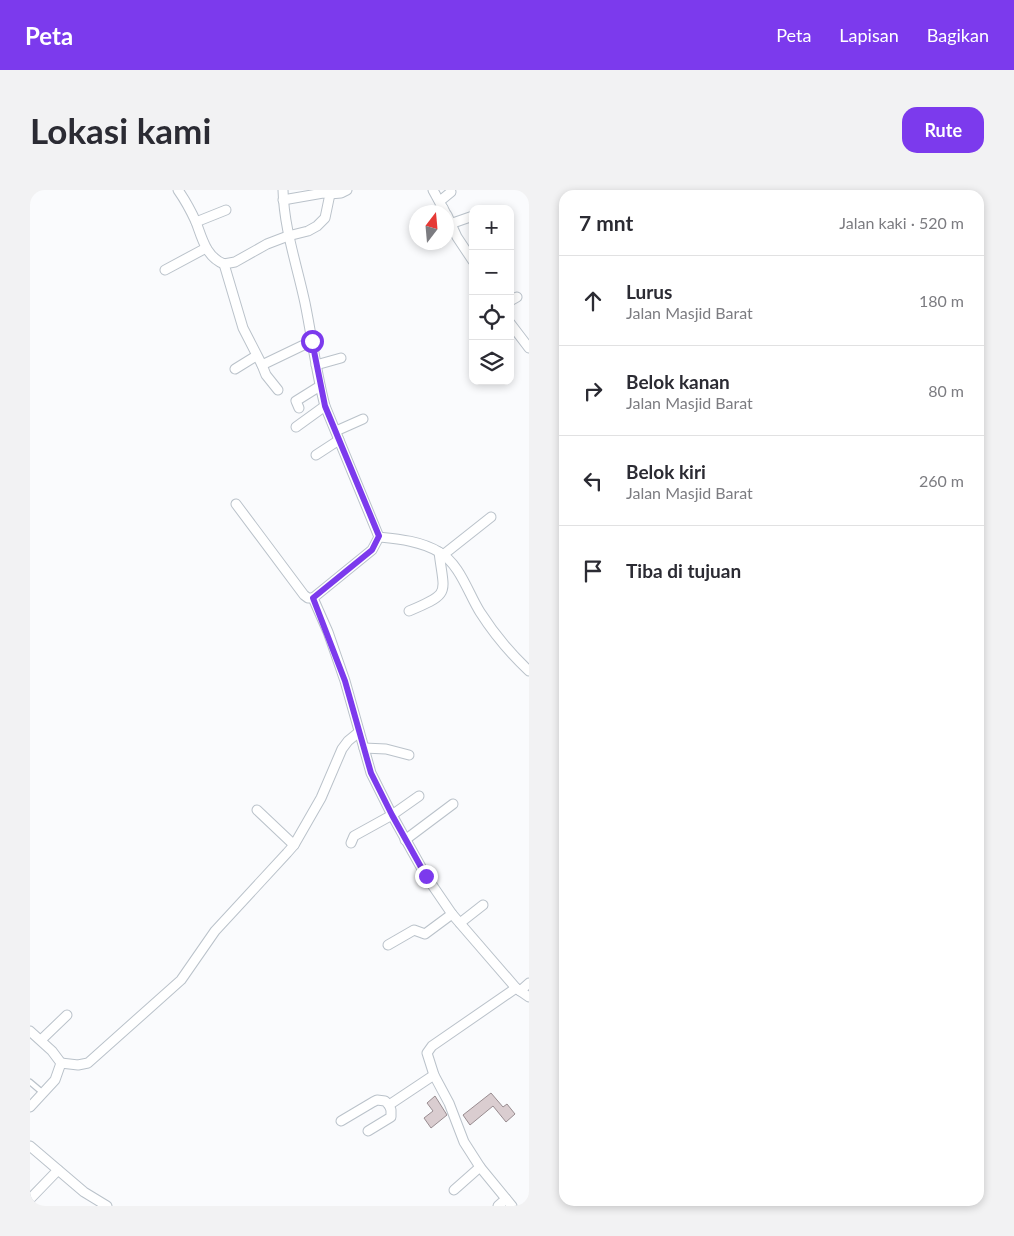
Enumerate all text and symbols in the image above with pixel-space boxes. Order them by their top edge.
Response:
text: Peta [25,21,73,50]
text: Peta [776,24,811,46]
text: Lapisan [839,24,899,46]
text: Bagikan [927,24,989,46]
button: Rute [902,107,984,153]
text: Lokasi kami [30,109,211,151]
north arrow [409,205,454,250]
map controls [469,205,514,385]
button: + [469,205,514,250]
text: 7 mnt [579,210,633,235]
text: Jalan kaki · 520 m [839,213,964,232]
button: − [469,250,514,295]
text: Lurus [626,280,672,303]
icon: ahead [579,287,607,315]
text: 180 m [919,291,964,310]
button: locate [469,295,514,340]
text: Jalan Masjid Barat [626,303,753,322]
route start [301,330,324,353]
button: layers [469,340,514,385]
text: Belok kanan [626,370,730,393]
icon: right [579,377,607,405]
text: 80 m [928,381,964,400]
text: Jalan Masjid Barat [626,393,753,412]
text: Belok kiri [626,460,706,483]
icon: left [579,467,607,495]
text: 260 m [919,471,964,490]
text: Jalan Masjid Barat [626,483,753,502]
icon: arrive [579,557,607,585]
text: Tiba di tujuan [626,559,741,582]
route end [415,865,438,888]

